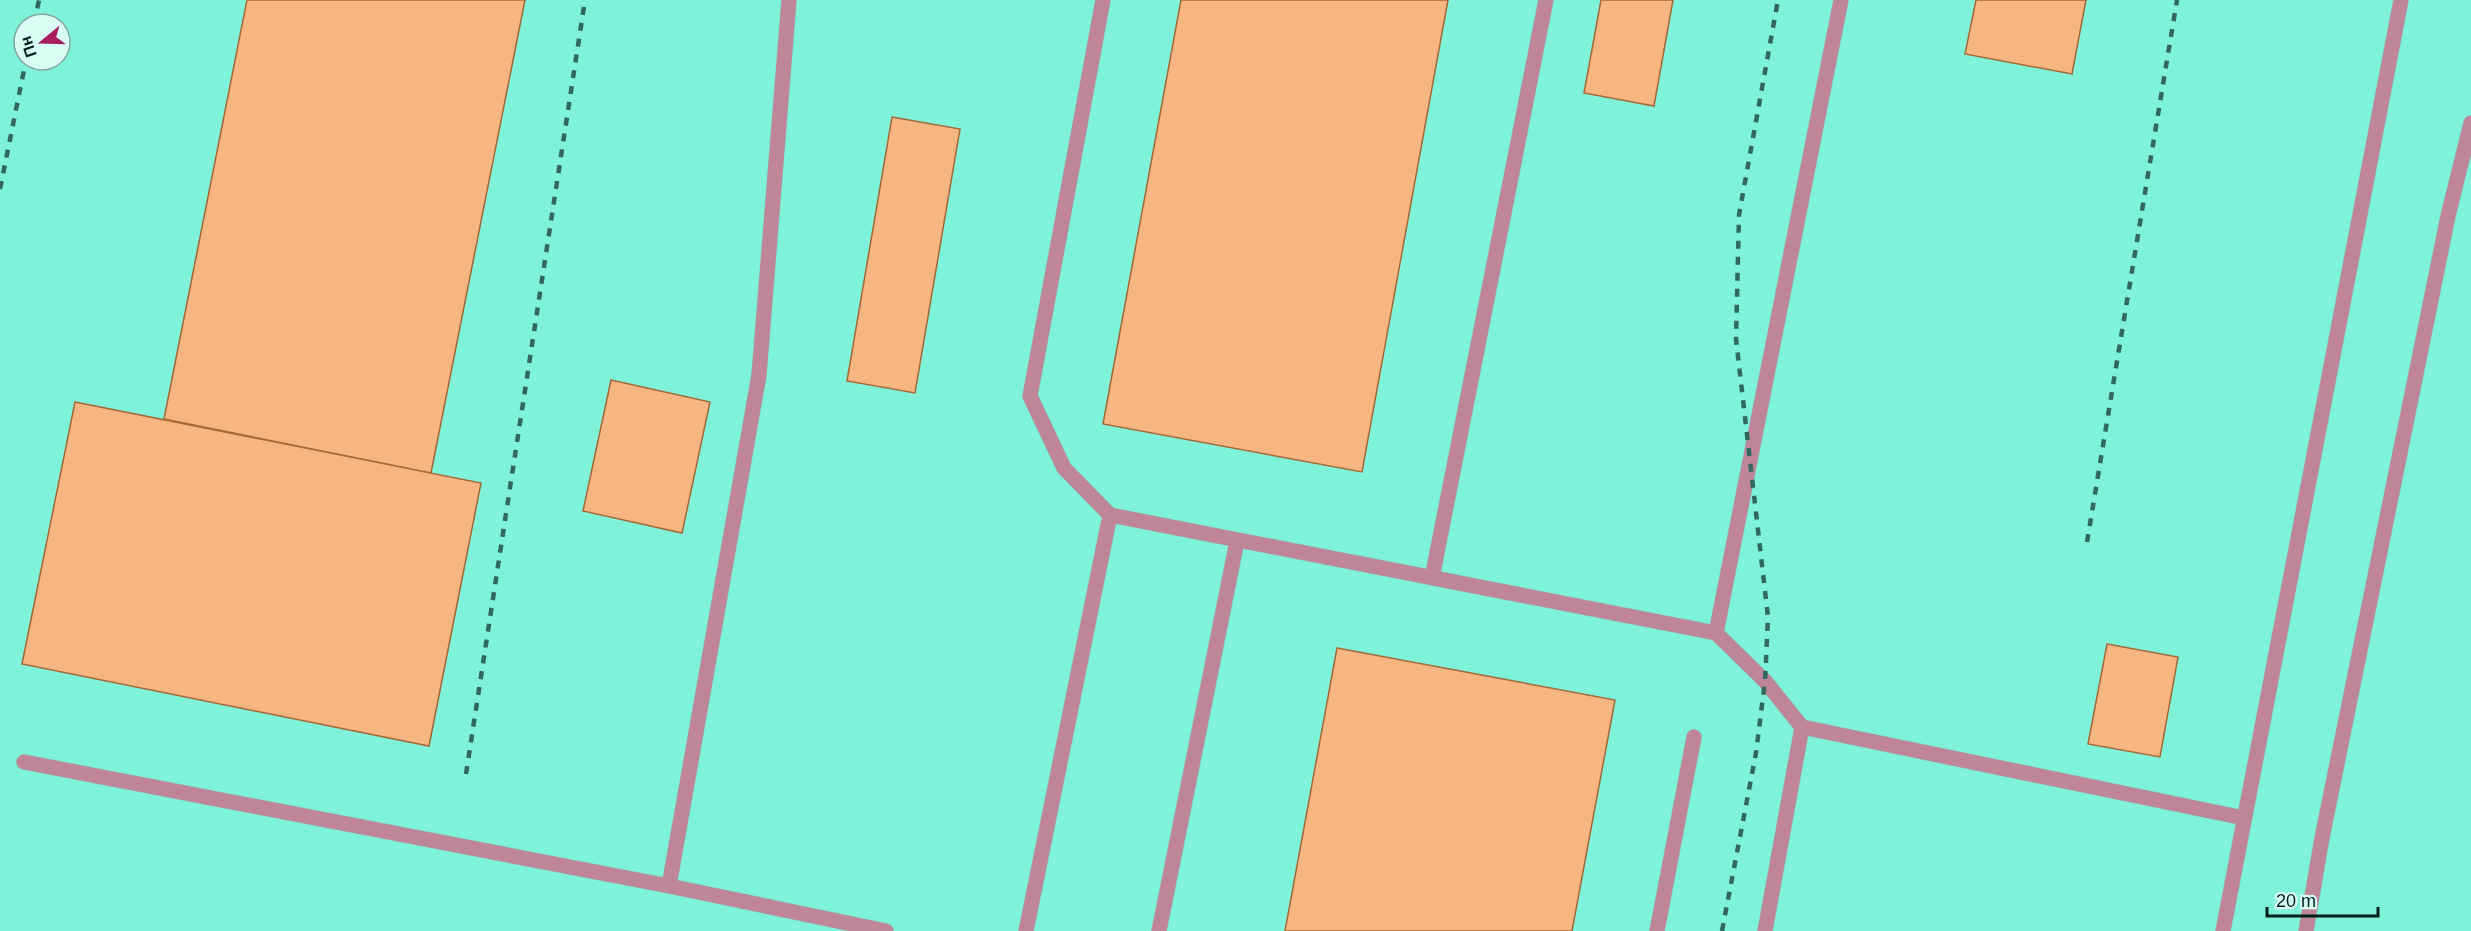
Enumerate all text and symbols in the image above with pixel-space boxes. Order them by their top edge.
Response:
north arrow [12,12,72,72]
text: Пн [17,34,40,59]
scale bar [2267,880,2378,918]
text: 20 m [2276,891,2316,911]

